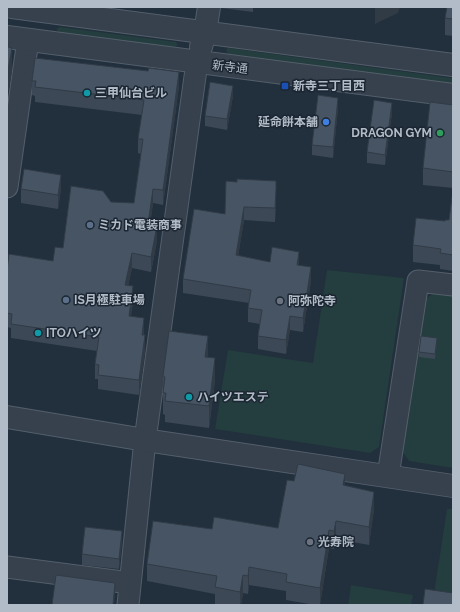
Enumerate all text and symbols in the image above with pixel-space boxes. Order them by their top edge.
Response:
street label: 新寺通 [211,58,249,76]
place label: 新寺三丁目西 [293,79,365,93]
marker: 新寺三丁目西 [280,81,290,91]
place label: 三甲仙台ビル [95,86,167,100]
marker: 三甲仙台ビル [82,88,92,98]
place label: 延命餅本舗 [258,115,318,129]
marker: 延命餅本舗 [321,117,331,127]
place label: DRAGON GYM [351,126,432,140]
marker: DRAGON GYM [435,128,445,138]
place label: ミカド電装商事 [98,218,182,232]
marker: ミカド電装商事 [85,220,95,230]
place label: IS月極駐車場 [74,293,145,307]
place label: 阿弥陀寺 [288,294,336,308]
marker: IS月極駐車場 [61,295,71,305]
marker: 阿弥陀寺 [275,296,285,306]
place label: ITOハイツ [46,326,102,340]
marker: ITOハイツ [33,328,43,338]
place label: ハイツエステ [197,390,269,404]
marker: ハイツエステ [184,392,194,402]
place label: 光寿院 [318,535,354,549]
marker: 光寿院 [305,537,315,547]

